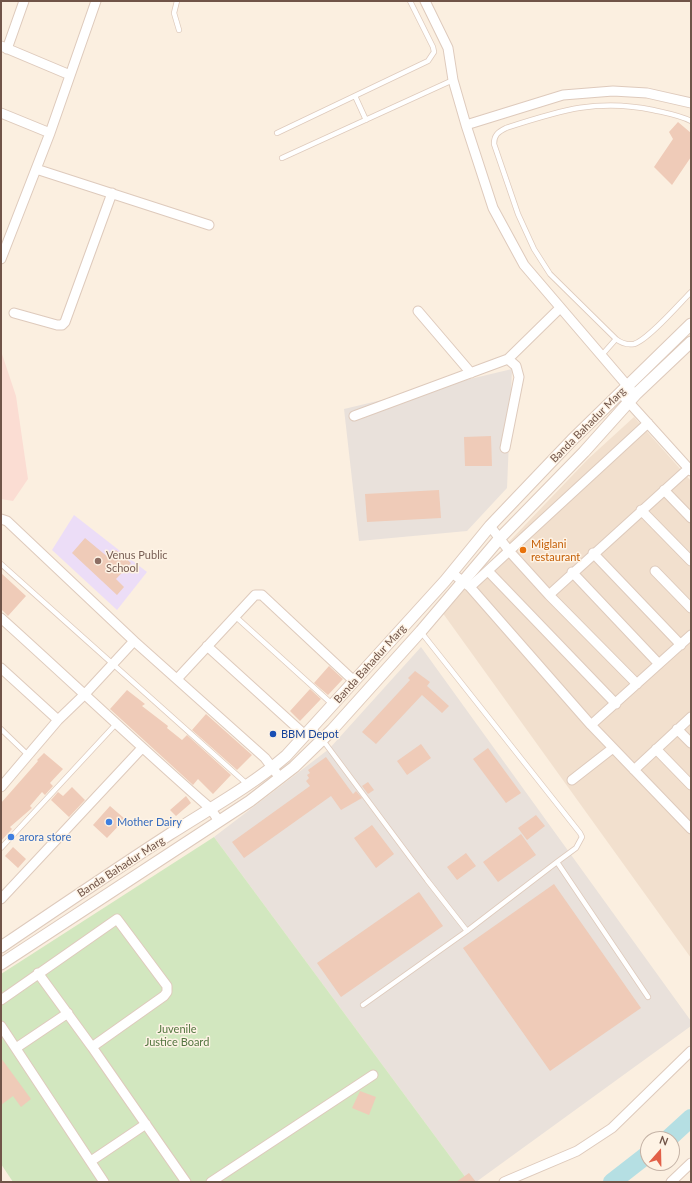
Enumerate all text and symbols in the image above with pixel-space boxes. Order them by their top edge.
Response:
street label: Banda Bahadur Marg [547,384,629,466]
place label: Miglani restaurant [531,537,580,563]
marker: Miglani restaurant [518,545,528,555]
place label: Venus Public School [106,548,168,574]
marker: Venus Public School [93,556,103,566]
street label: Banda Bahadur Marg [331,622,409,706]
place label: BBM Depot [281,727,339,741]
marker: BBM Depot [268,729,278,739]
place label: Mother Dairy [117,815,182,829]
marker: Mother Dairy [104,817,114,827]
place label: arora store [19,830,71,844]
marker: arora store [6,832,16,842]
street label: Banda Bahadur Marg [75,834,167,900]
park label: Juvenile Justice Board [145,1022,209,1048]
north arrow [640,1131,680,1171]
text: N [658,1133,670,1148]

